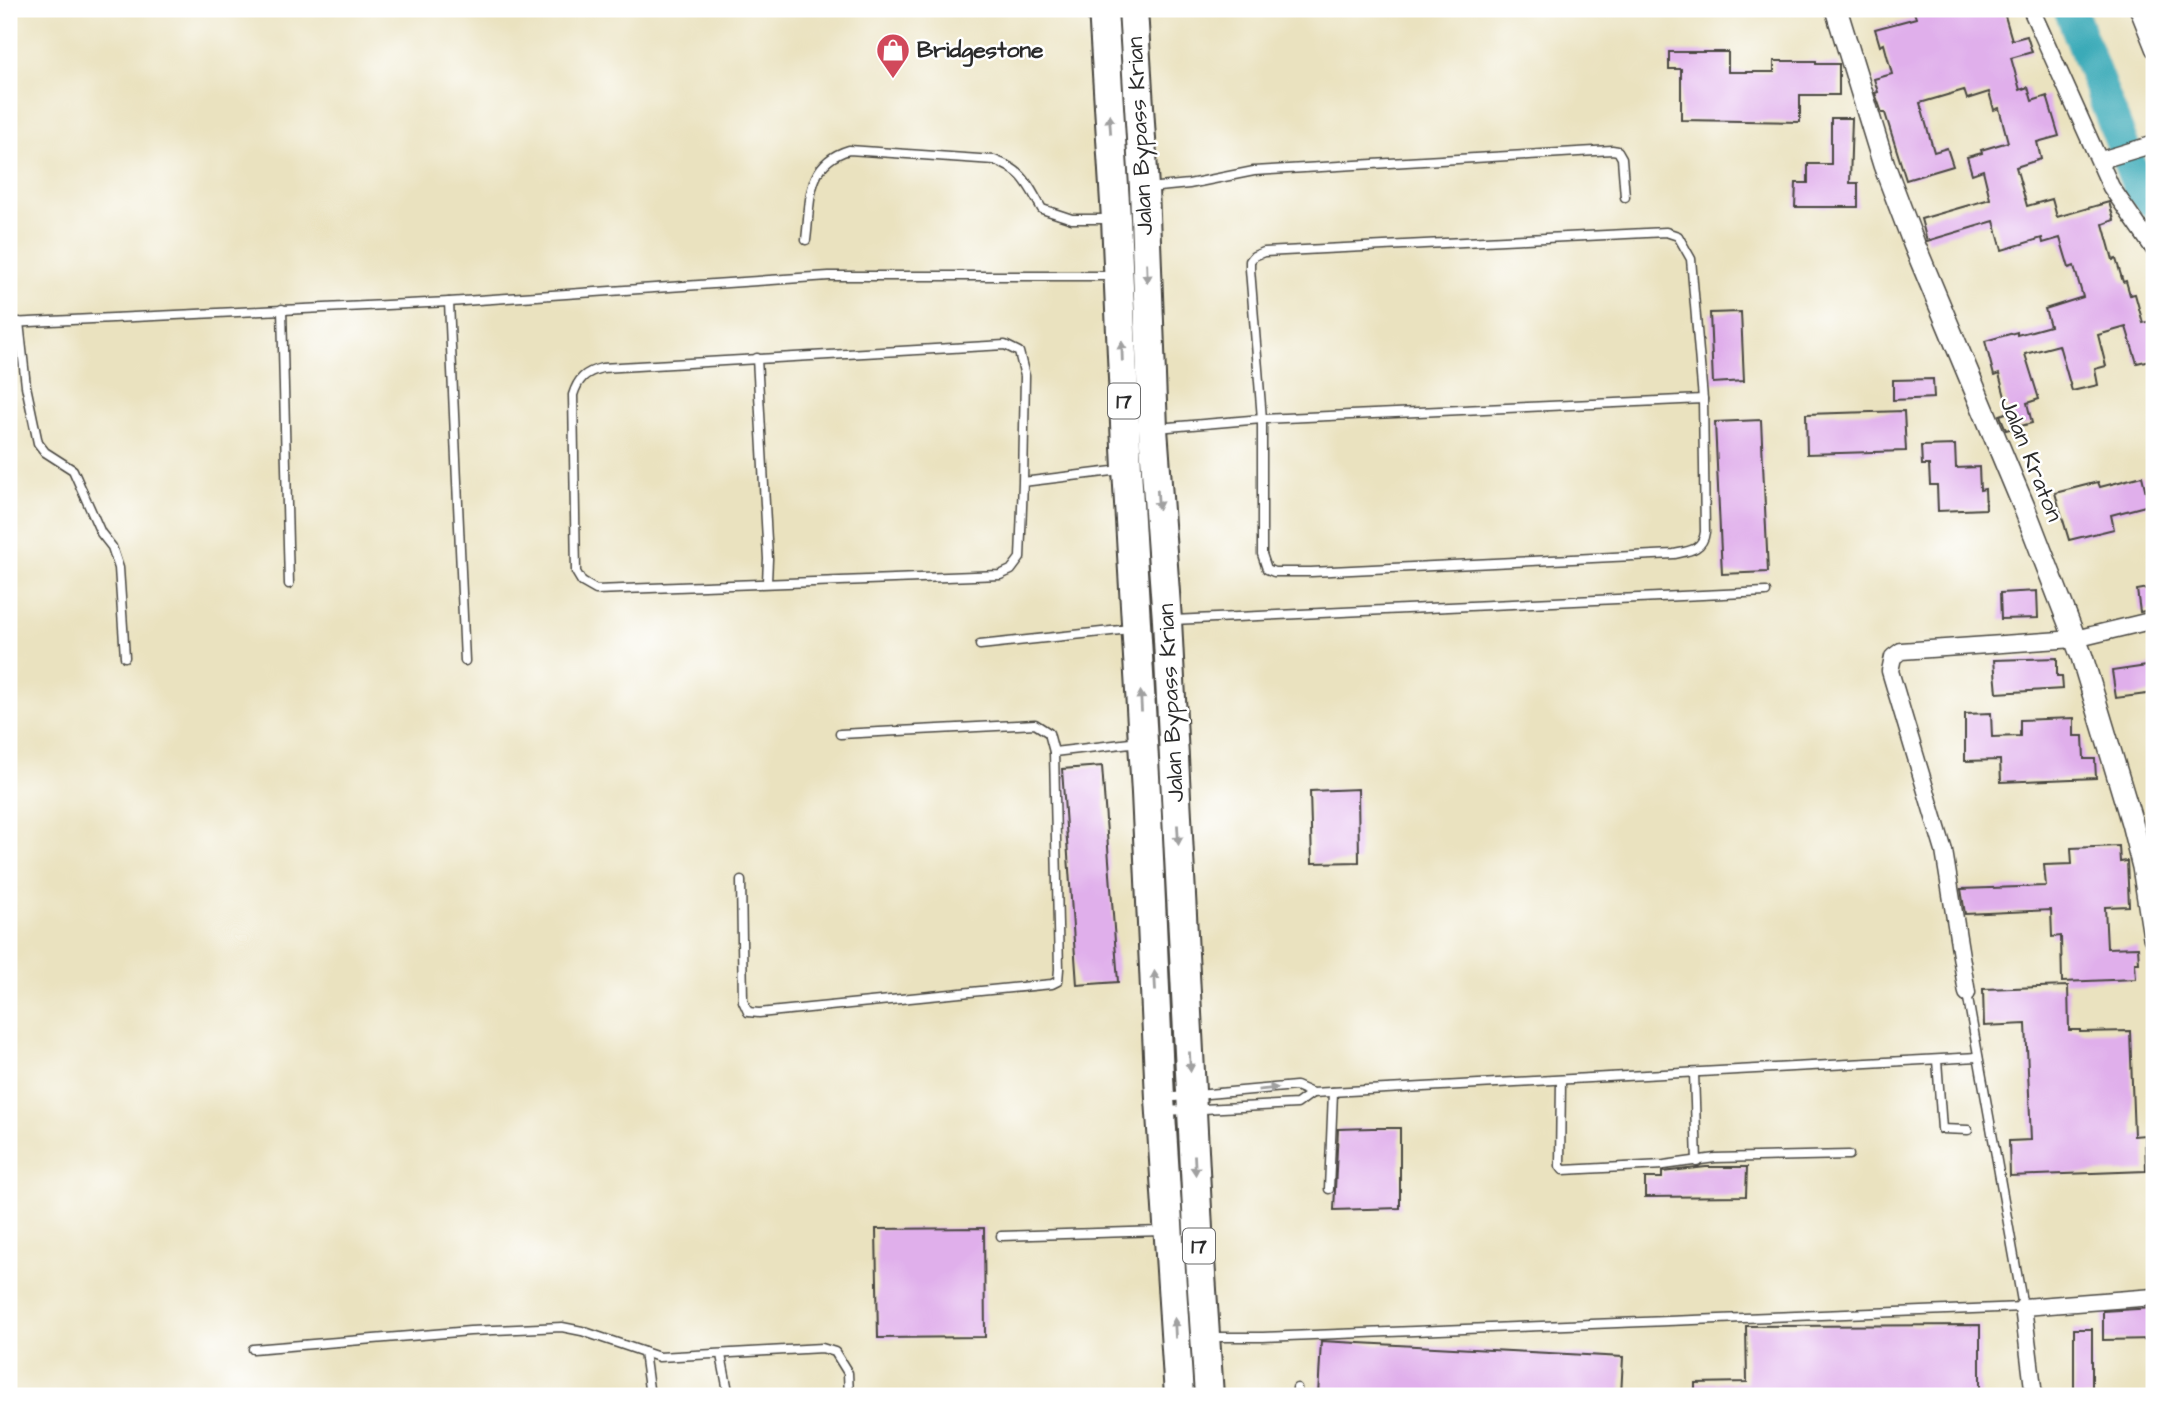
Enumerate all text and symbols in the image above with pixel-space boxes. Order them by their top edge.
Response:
shop icon: Bridgestone [874,31,912,80]
place label: Bridgestone [917,34,1044,67]
street label: Jalan Bypass Krian [1119,36,1162,236]
one-way arrow [1105,113,1116,135]
one-way arrow [1142,262,1153,284]
one-way arrow [1116,340,1127,362]
road number: 17 [1108,384,1140,418]
street label: Jalan Kraton [1991,392,2071,526]
one-way arrow [1153,489,1164,511]
street label: Jalan Bypass Krian [1150,603,1193,803]
one-way arrow [1135,690,1146,712]
one-way arrow [1173,824,1184,846]
one-way arrow [1149,969,1160,991]
one-way arrow [1184,1052,1195,1074]
one-way arrow [1257,1083,1279,1094]
one-way arrow [1189,1154,1200,1176]
road number: 17 [1183,1228,1215,1264]
one-way arrow [1169,1317,1180,1339]

